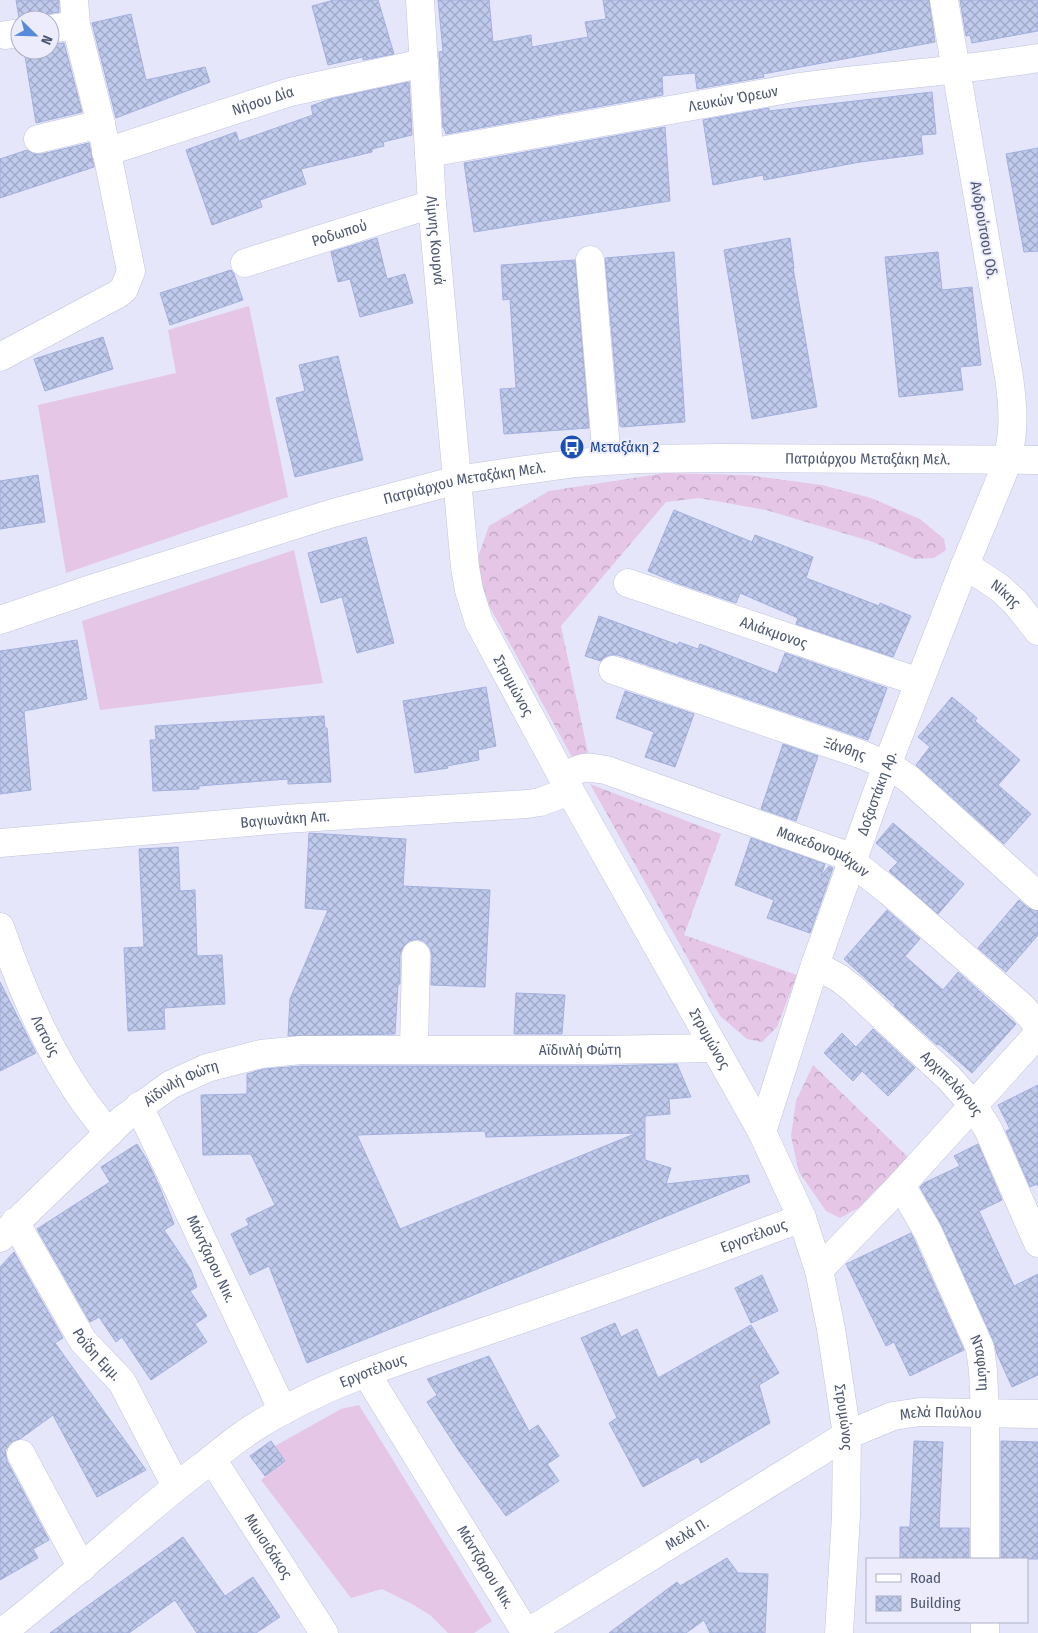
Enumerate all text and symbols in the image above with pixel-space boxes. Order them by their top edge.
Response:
north arrow [10,10,60,60]
text: N [37,33,56,47]
street label: Νήσου Δία [230,82,296,119]
street label: Λευκών Όρεων [687,82,780,116]
street label: Ανδρούτσου Οδ. [967,180,1001,280]
street label: Λίμνης Κουρνά [423,195,448,286]
street label: Ροδωπού [310,216,369,250]
bus stop icon: Μεταξάκη 2 [559,434,585,460]
place label: Μεταξάκη 2 [590,438,660,456]
street label: Πατριάρχου Μεταξάκη Μελ. [785,449,950,468]
street label: Πατριάρχου Μεταξάκη Μελ. [382,458,547,508]
street label: Νίκης [988,576,1025,612]
street label: Αλιάκμονος [738,613,810,653]
street label: Στρυμώνος [490,652,537,720]
street label: Ξάνθης [822,733,869,765]
street label: Δοξαστάκη Αρ. [853,748,901,838]
street label: Βαγιωνάκη Απ. [240,807,330,832]
street label: Μακεδονομάχων [774,823,873,881]
street label: Στρυμώνος [685,1005,734,1073]
street label: Λατούς [27,1013,63,1060]
street label: Αϊδινλή Φώτη [539,1041,622,1059]
street label: Αρχιπελάγους [917,1047,987,1120]
street label: Αϊδινλή Φώτη [140,1056,220,1110]
street label: Μάντζαρου Νικ. [183,1212,239,1305]
street label: Εργοτέλους [718,1215,790,1256]
street label: Ροΐδη Εμμ. [69,1325,125,1384]
street label: Νταφώτη [966,1332,993,1391]
street label: Εργοτέλους [337,1350,409,1391]
street label: Στρυμώνος [830,1383,856,1451]
street label: Μελά Παύλου [898,1403,982,1424]
street label: Μωισιδάκος [241,1511,296,1583]
street label: Μελά Π. [662,1514,712,1554]
street label: Μάντζαρου Νικ. [453,1522,518,1612]
legend [866,1558,1028,1623]
text: Road [910,1569,941,1587]
text: Building [910,1594,961,1612]

